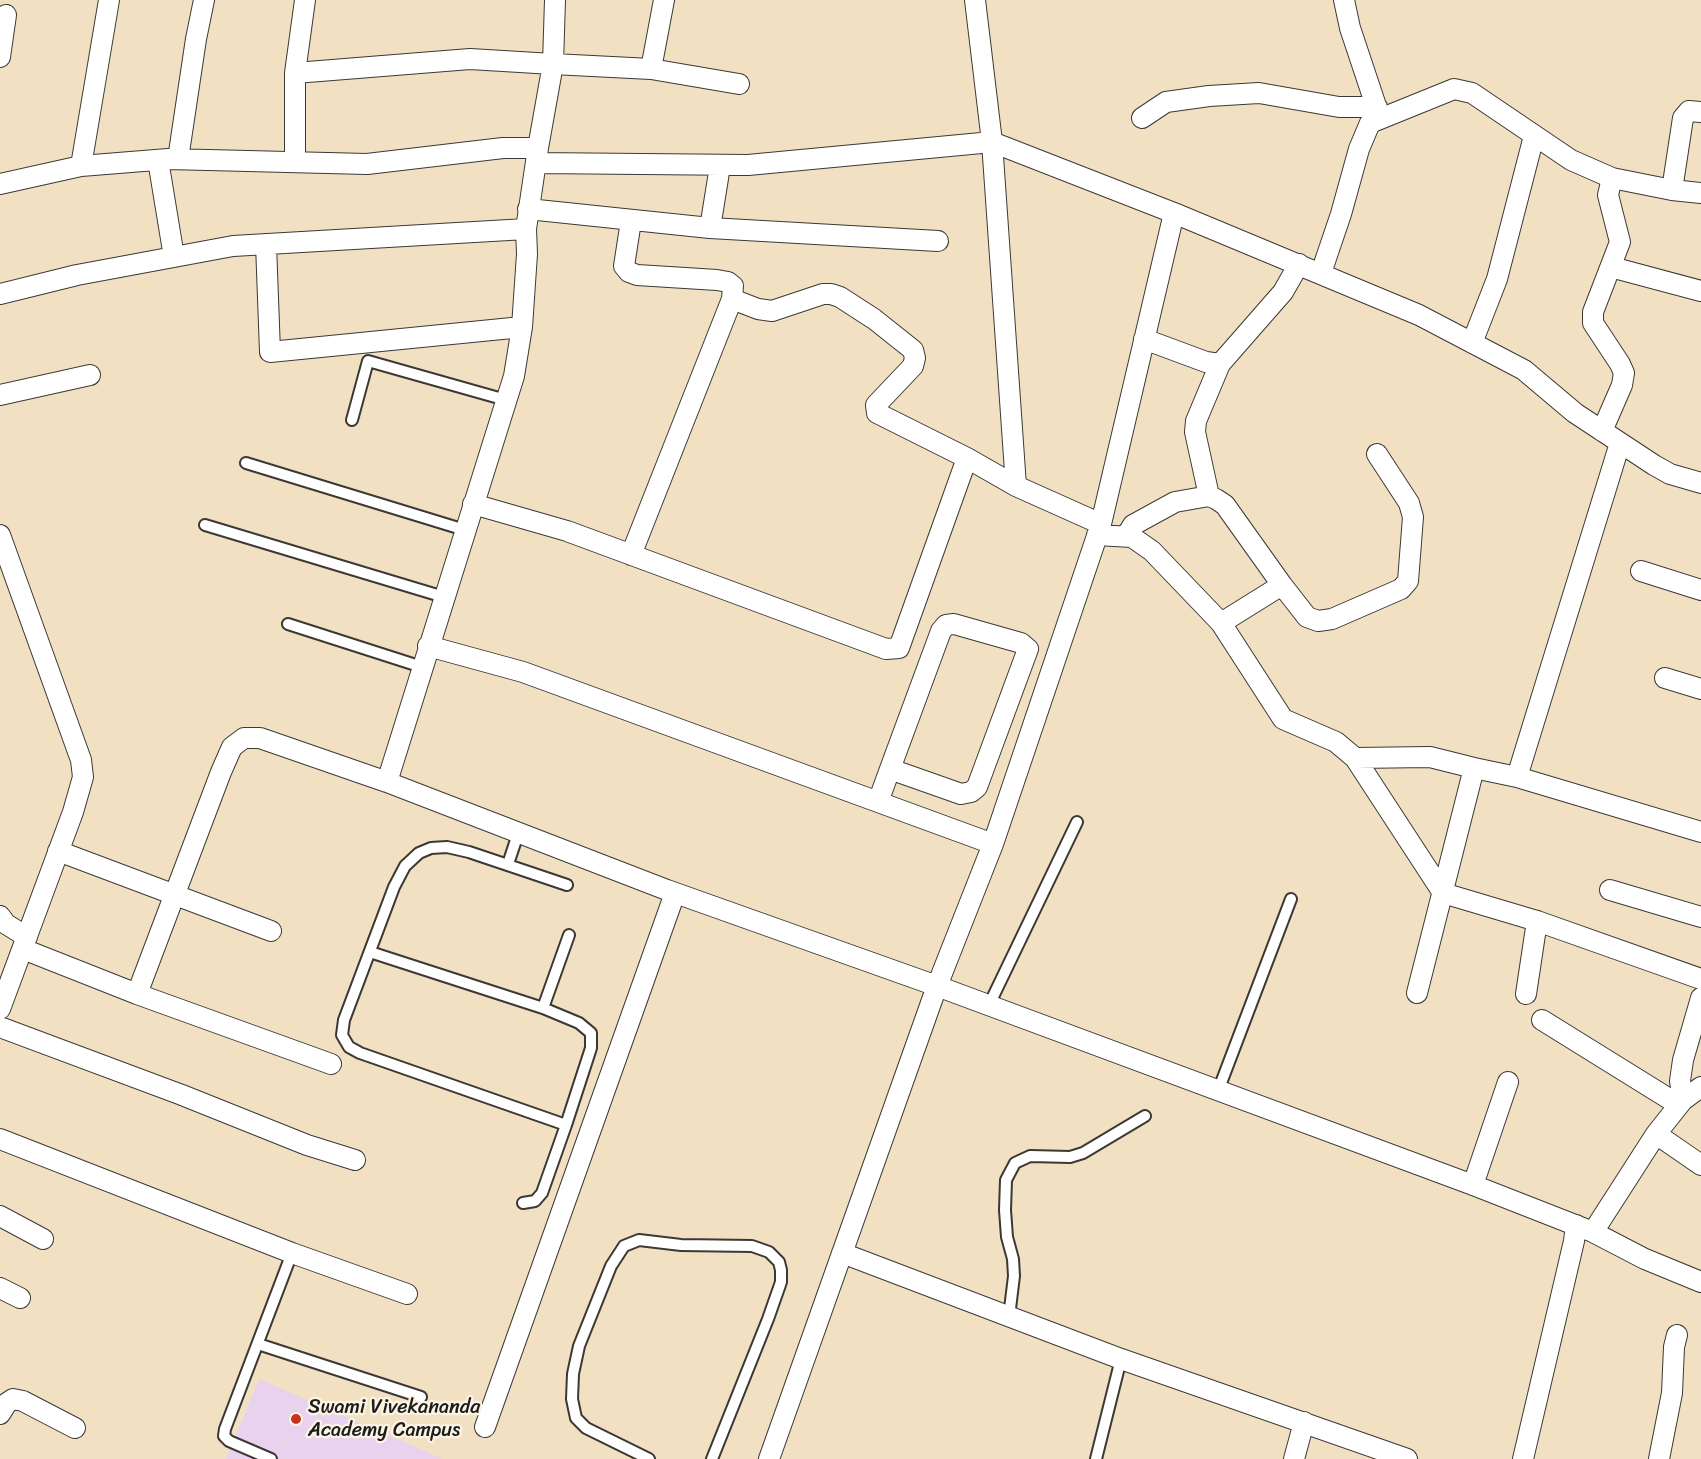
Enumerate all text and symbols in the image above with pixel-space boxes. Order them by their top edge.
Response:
place label: Swami Vivekananda Academy Campus [308,1396,480,1443]
marker: Swami Vivekananda Academy Campus [289,1412,303,1426]

